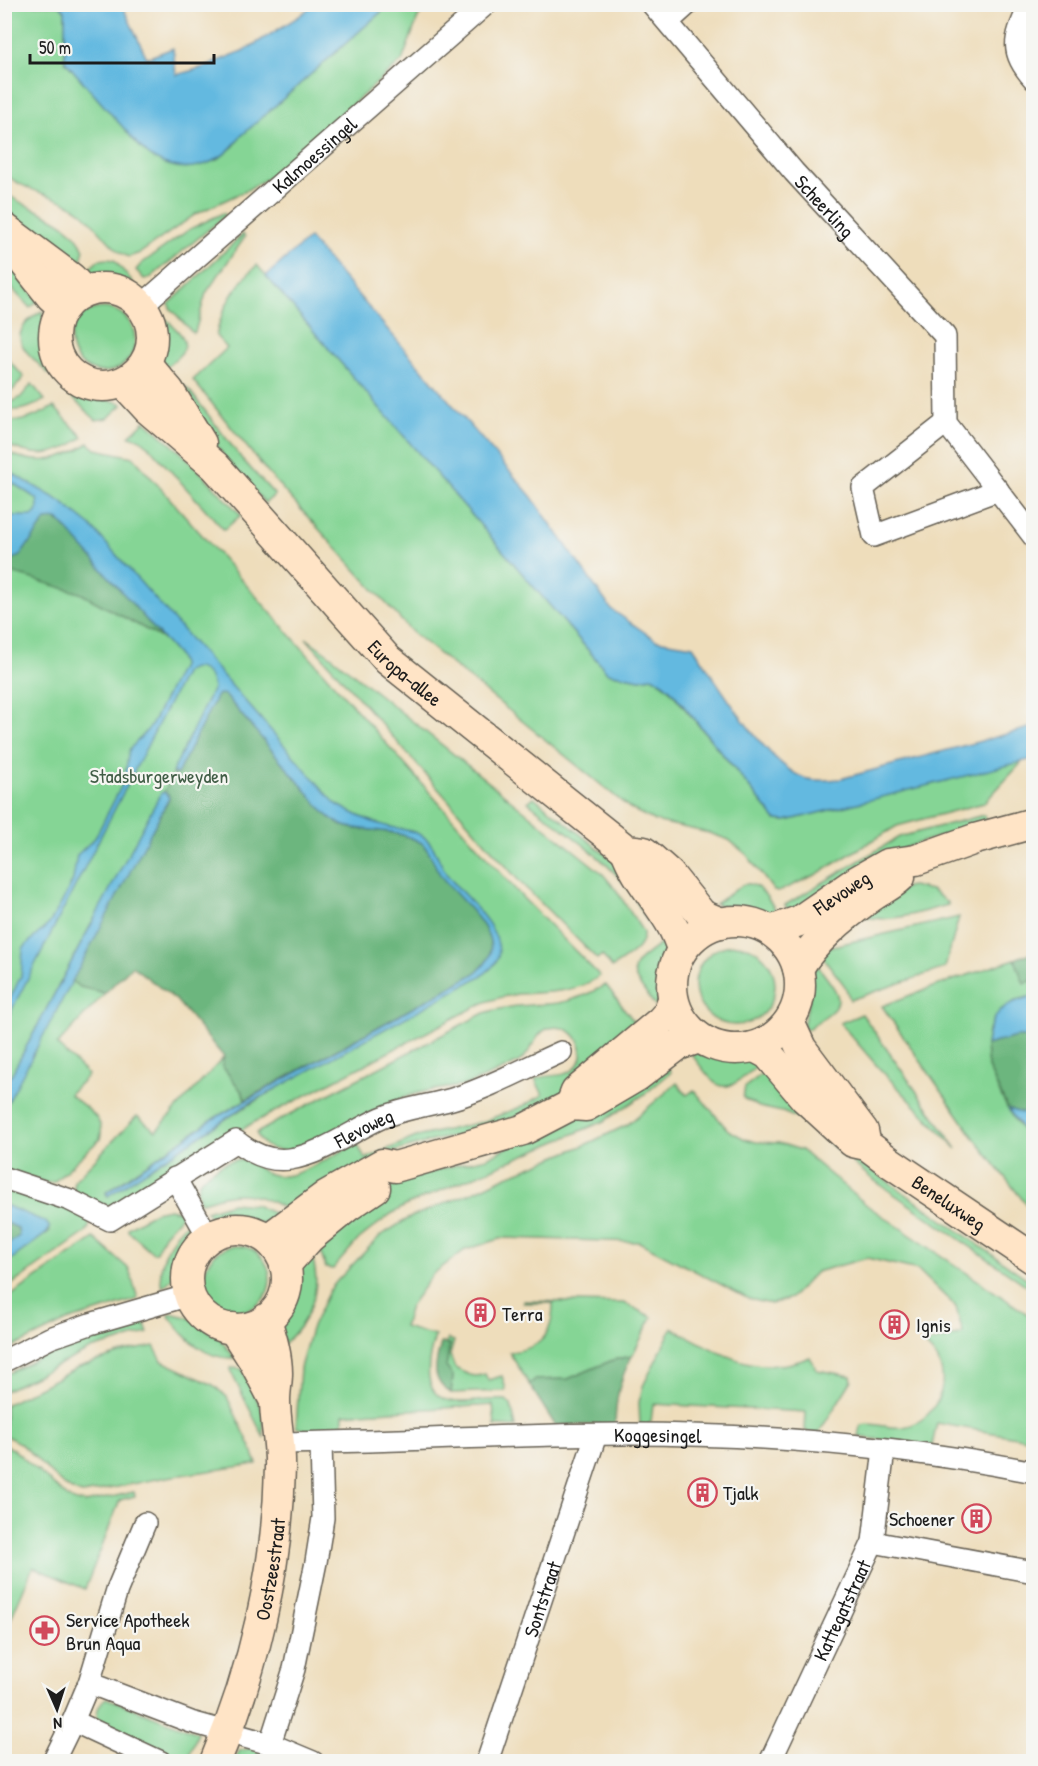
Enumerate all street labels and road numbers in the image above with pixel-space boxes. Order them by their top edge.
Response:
street label: Kalmoessingel [266,110,363,199]
street label: Scheerling [789,168,861,243]
street label: Europa-allee [362,634,448,712]
street label: Flevoweg [807,863,874,921]
street label: Flevoweg [328,1101,397,1154]
street label: Beneluxweg [907,1168,992,1237]
street label: Koggesingel [614,1420,703,1449]
street label: Oostzeestraat [248,1516,291,1623]
street label: Kattegatstraat [806,1554,877,1665]
street label: Sontstraat [516,1556,567,1640]

